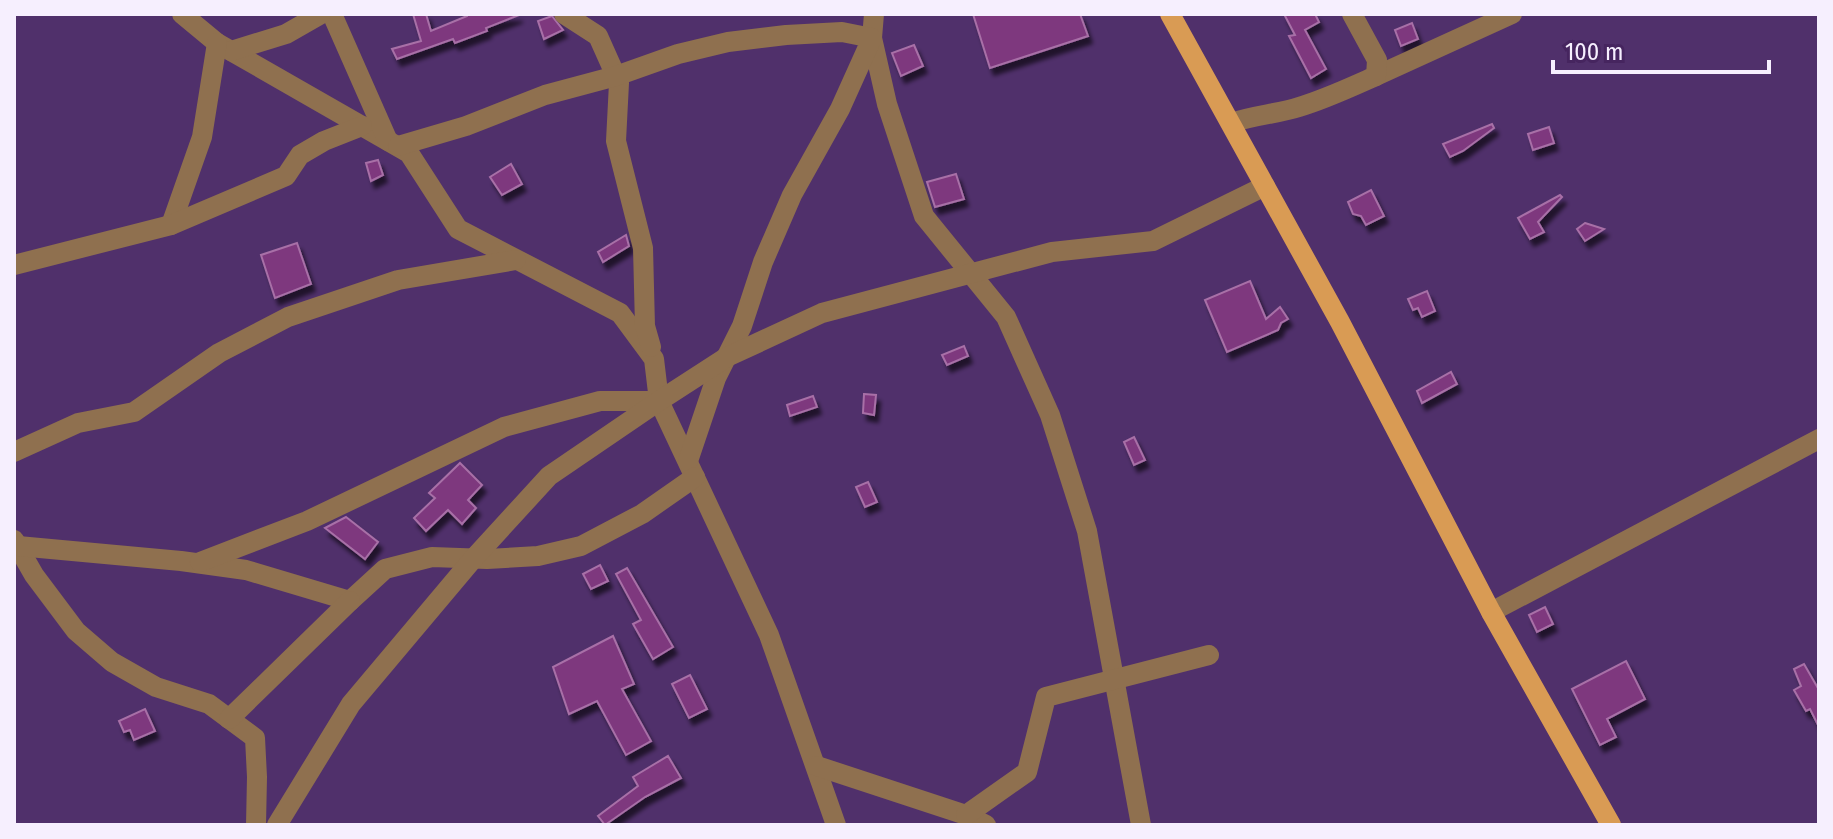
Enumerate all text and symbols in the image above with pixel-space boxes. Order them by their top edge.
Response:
scale bar [1553,24,1769,74]
text: 100 m [1565,38,1623,66]

